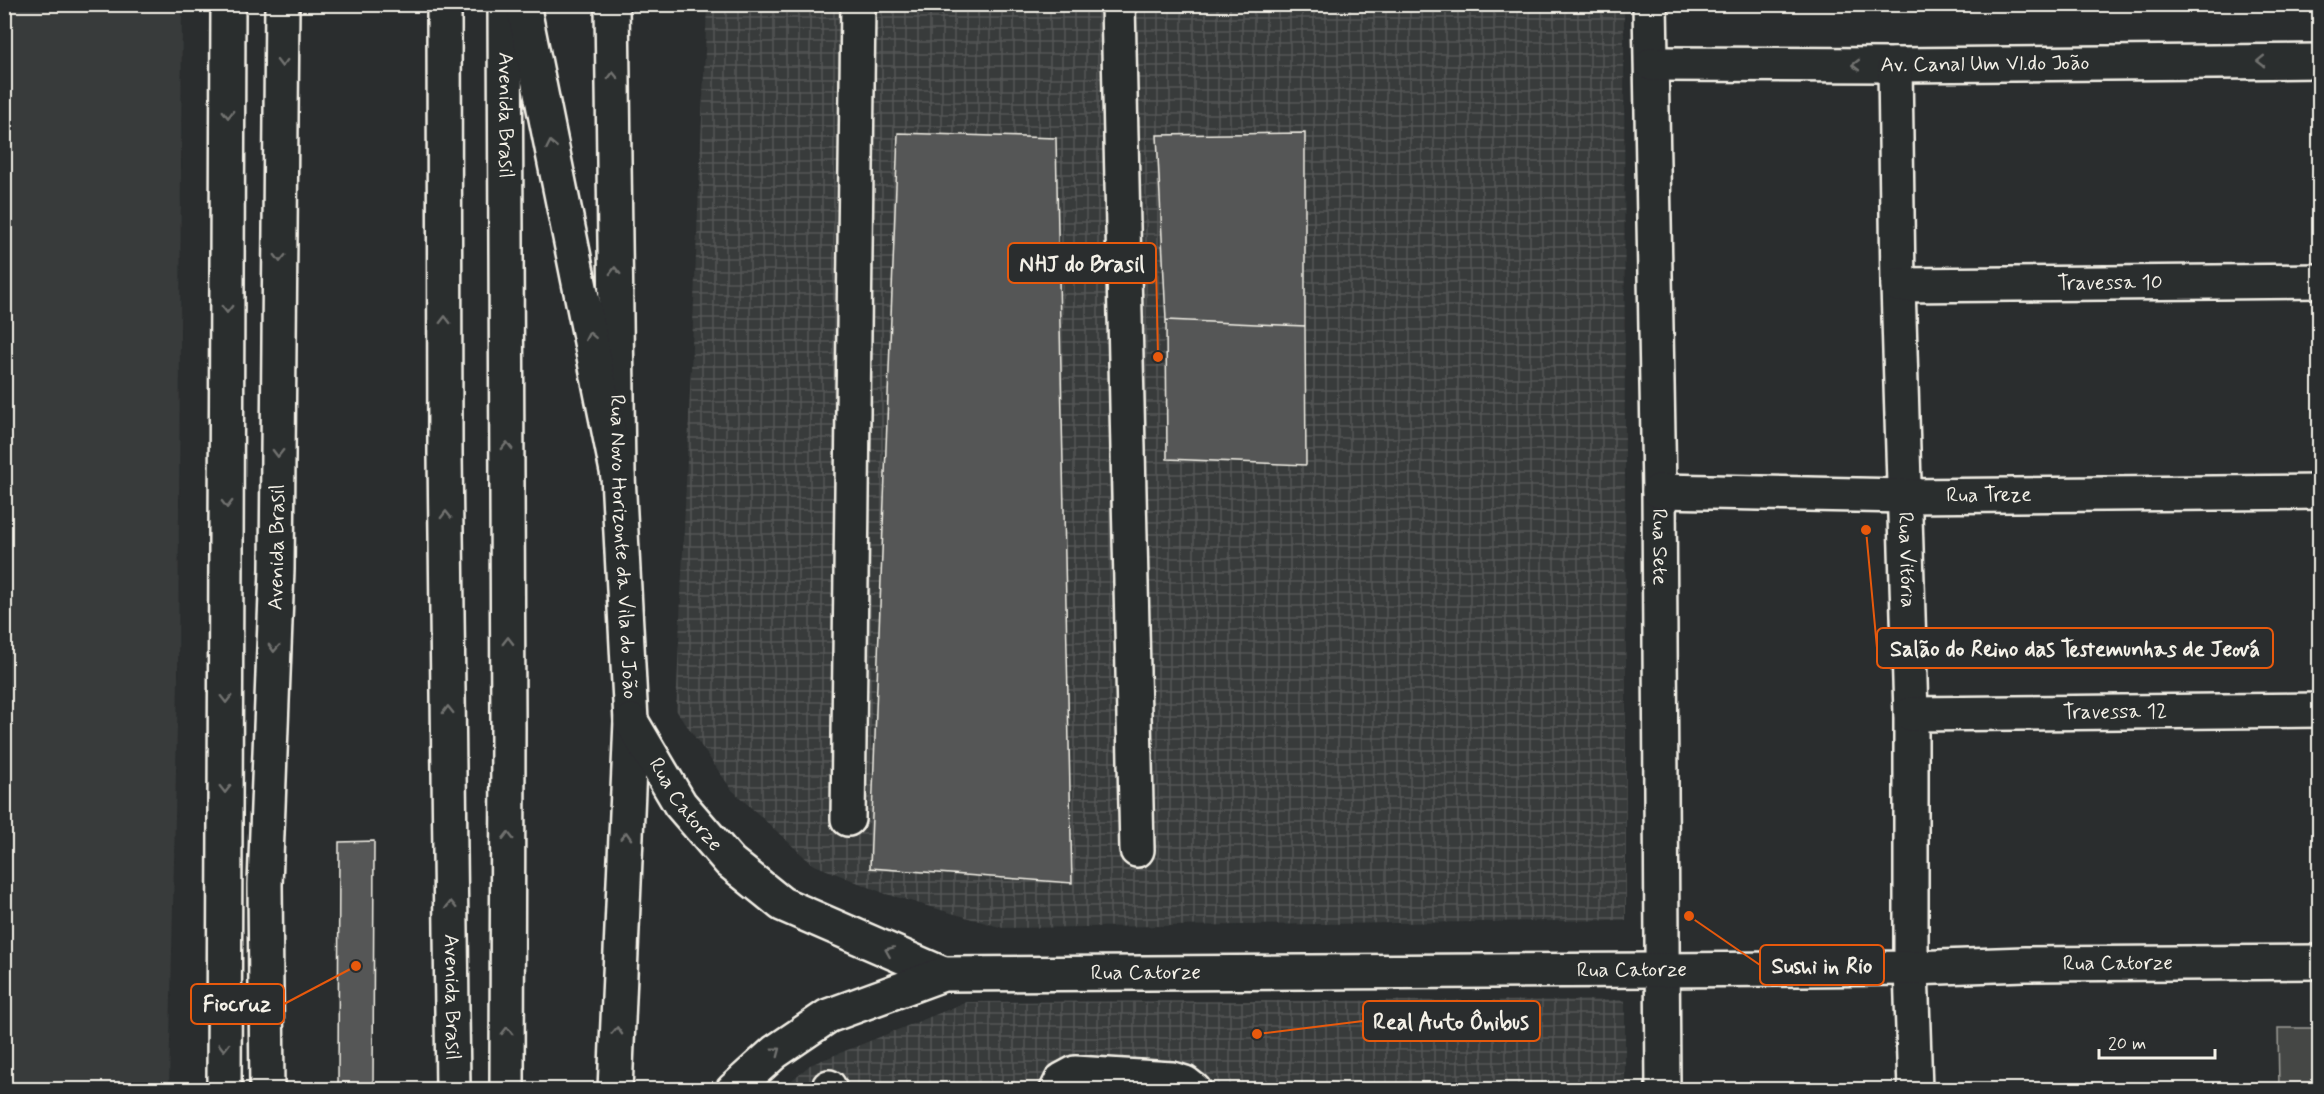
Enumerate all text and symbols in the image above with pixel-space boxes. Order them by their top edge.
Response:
street label: Av. Canal Um Vl.do João [1880,49,2090,79]
street label: Avenida Brasil [491,52,520,178]
one-way arrow [2257,55,2266,67]
one-way arrow [276,58,288,67]
one-way arrow [1852,59,1861,71]
one-way arrow [606,71,619,80]
one-way arrow [222,109,234,118]
one-way arrow [545,141,558,151]
callout: NHJ do Brasil [1008,243,1156,283]
text: NHJ do Brasil [1019,251,1145,279]
one-way arrow [274,253,286,262]
one-way arrow [609,266,622,275]
street label: Travessa 10 [2057,268,2163,297]
one-way arrow [221,304,233,313]
one-way arrow [439,316,451,325]
one-way arrow [584,332,597,342]
street label: Rua Novo Horizonte da Vila do João [603,394,644,700]
one-way arrow [501,442,513,451]
one-way arrow [272,448,284,457]
street label: Rua Treze [1946,481,2032,510]
street label: Avenida Brasil [261,484,292,611]
one-way arrow [221,499,233,508]
street label: Rua Sete [1645,508,1674,586]
one-way arrow [440,511,452,520]
street label: Rua Vitória [1891,511,1922,608]
callout: Salão do Reino das Testemunhas de Jeová [1877,628,2273,668]
text: Salão do Reino das Testemunhas de Jeová [1890,636,2260,664]
one-way arrow [502,637,514,646]
one-way arrow [268,643,281,652]
one-way arrow [220,694,232,703]
street label: Travessa 12 [2063,697,2167,727]
one-way arrow [442,706,454,715]
street label: Rua Catorze [642,753,729,858]
one-way arrow [219,785,231,794]
one-way arrow [502,832,514,841]
one-way arrow [619,832,632,841]
one-way arrow [444,901,457,910]
street label: Avenida Brasil [437,934,467,1060]
callout: Sushi in Rio [1760,945,1884,985]
one-way arrow [884,946,895,958]
street label: Rua Catorze [2063,949,2173,978]
text: Sushi in Rio [1772,953,1872,981]
street label: Rua Catorze [1577,956,1687,984]
street label: Rua Catorze [1091,959,1201,987]
callout: Fiocruz [191,984,284,1024]
text: Fiocruz [203,991,271,1019]
callout: Real Auto Ônibus [1363,1001,1540,1041]
text: Real Auto Ônibus [1373,1009,1529,1037]
scale bar [2099,1022,2214,1060]
one-way arrow [501,1027,513,1036]
one-way arrow [611,1027,624,1036]
text: 20 m [2108,1032,2146,1056]
one-way arrow [218,1043,231,1052]
one-way arrow [771,1048,782,1059]

